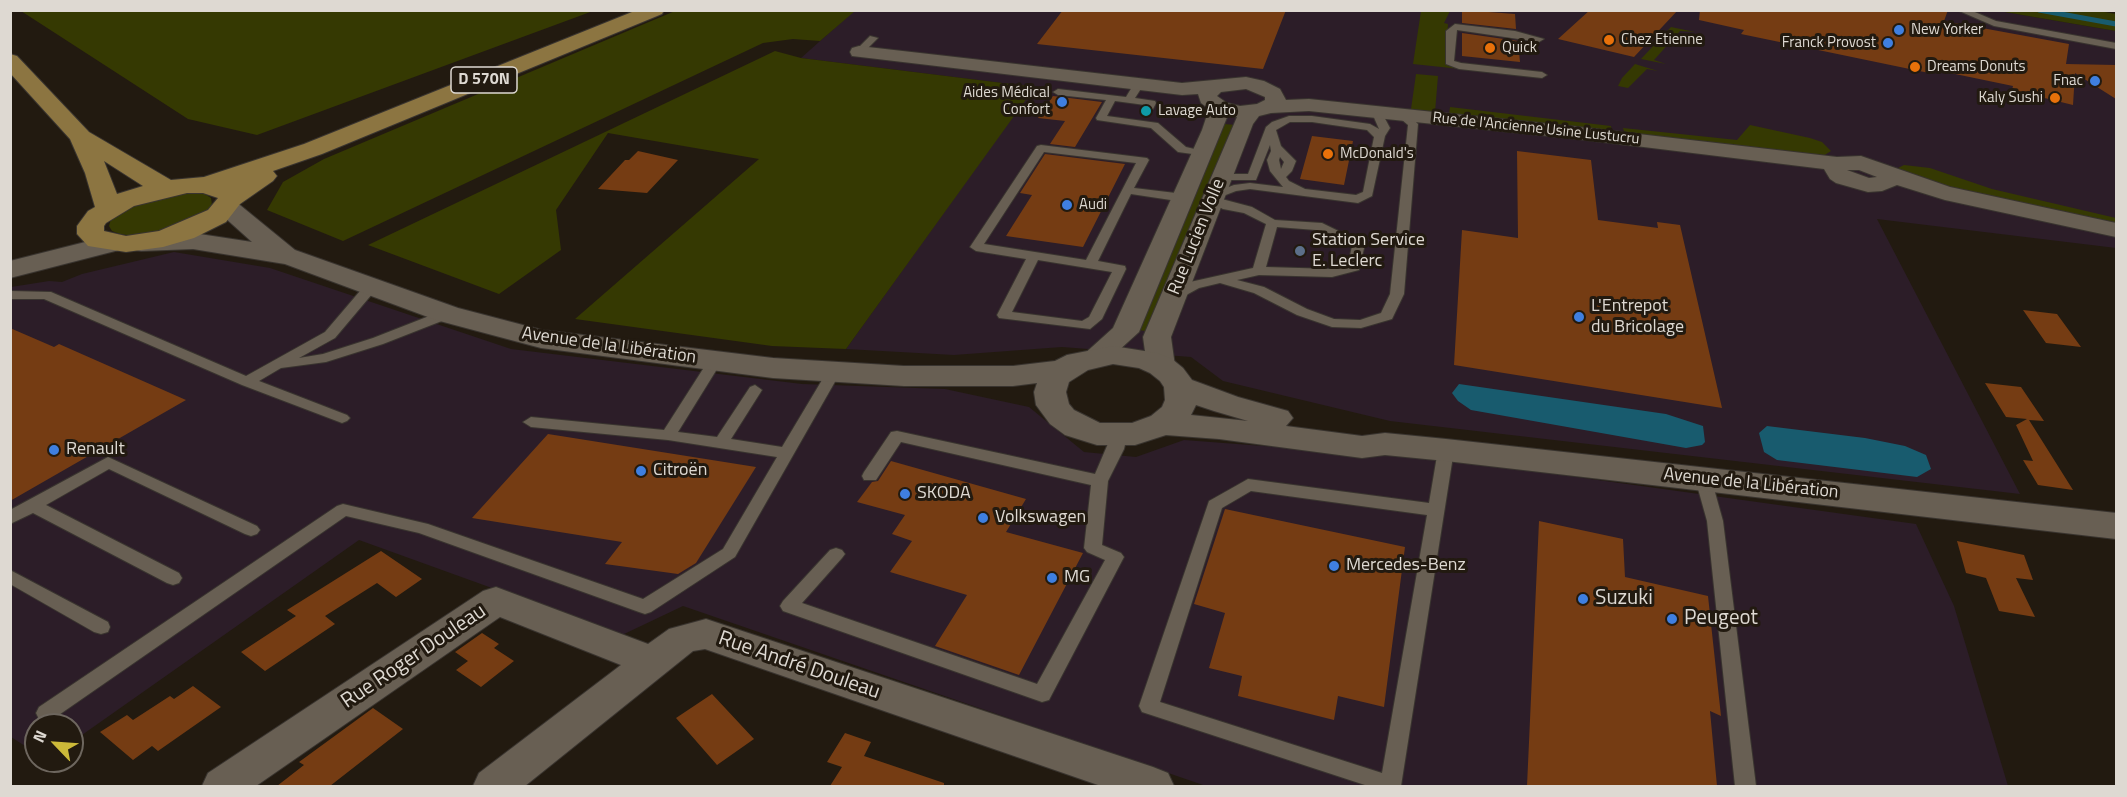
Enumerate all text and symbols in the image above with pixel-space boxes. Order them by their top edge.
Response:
place label: New Yorker [1911,21,1983,39]
marker: New Yorker [1892,23,1906,37]
place label: Chez Etienne [1621,31,1703,49]
marker: Chez Etienne [1602,33,1616,47]
place label: Franck Provost [1782,34,1876,52]
marker: Franck Provost [1881,36,1895,50]
place label: Quick [1502,39,1537,57]
marker: Quick [1483,41,1497,55]
place label: Dreams Donuts [1927,58,2025,76]
marker: Dreams Donuts [1908,60,1922,74]
road number: D 570N [451,67,517,93]
place label: Fnac [2053,72,2083,90]
marker: Fnac [2088,74,2102,88]
place label: Aides Médical Confort [963,84,1050,119]
place label: Kaly Sushi [1979,89,2043,107]
marker: Kaly Sushi [2048,91,2062,105]
marker: Aides Médical Confort [1055,95,1069,109]
place label: Lavage Auto [1158,102,1236,120]
marker: Lavage Auto [1139,104,1153,118]
street label: Rue de l'Ancienne Usine Lustucru [1432,109,1640,149]
place label: McDonald's [1340,145,1414,163]
marker: McDonald's [1321,147,1335,161]
street label: Rue Lucien Volle [1164,176,1230,298]
place label: Audi [1079,196,1107,214]
marker: Audi [1060,198,1074,212]
place label: Station Service E. Leclerc [1312,230,1425,272]
marker: Station Service E. Leclerc [1293,244,1307,258]
place label: L'Entrepot du Bricolage [1591,296,1684,338]
marker: L'Entrepot du Bricolage [1572,310,1586,324]
street label: Avenue de la Libération [520,323,698,369]
place label: Renault [66,439,125,461]
marker: Renault [47,443,61,457]
place label: Citroën [653,460,707,482]
marker: Citroën [634,464,648,478]
street label: Avenue de la Libération [1662,464,1840,504]
place label: SKODA [917,483,971,505]
marker: SKODA [898,487,912,501]
place label: Volkswagen [995,507,1086,529]
marker: Volkswagen [976,511,990,525]
place label: Mercedes-Benz [1346,555,1466,577]
marker: Mercedes-Benz [1327,559,1341,573]
place label: MG [1064,567,1090,589]
marker: MG [1045,571,1059,585]
place label: Suzuki [1595,586,1653,612]
marker: Suzuki [1576,592,1590,606]
street label: Rue Roger Douleau [337,599,491,715]
place label: Peugeot [1684,606,1758,632]
marker: Peugeot [1665,612,1679,626]
street label: Rue André Douleau [715,627,883,705]
north arrow [24,713,84,773]
text: N [26,726,53,746]

